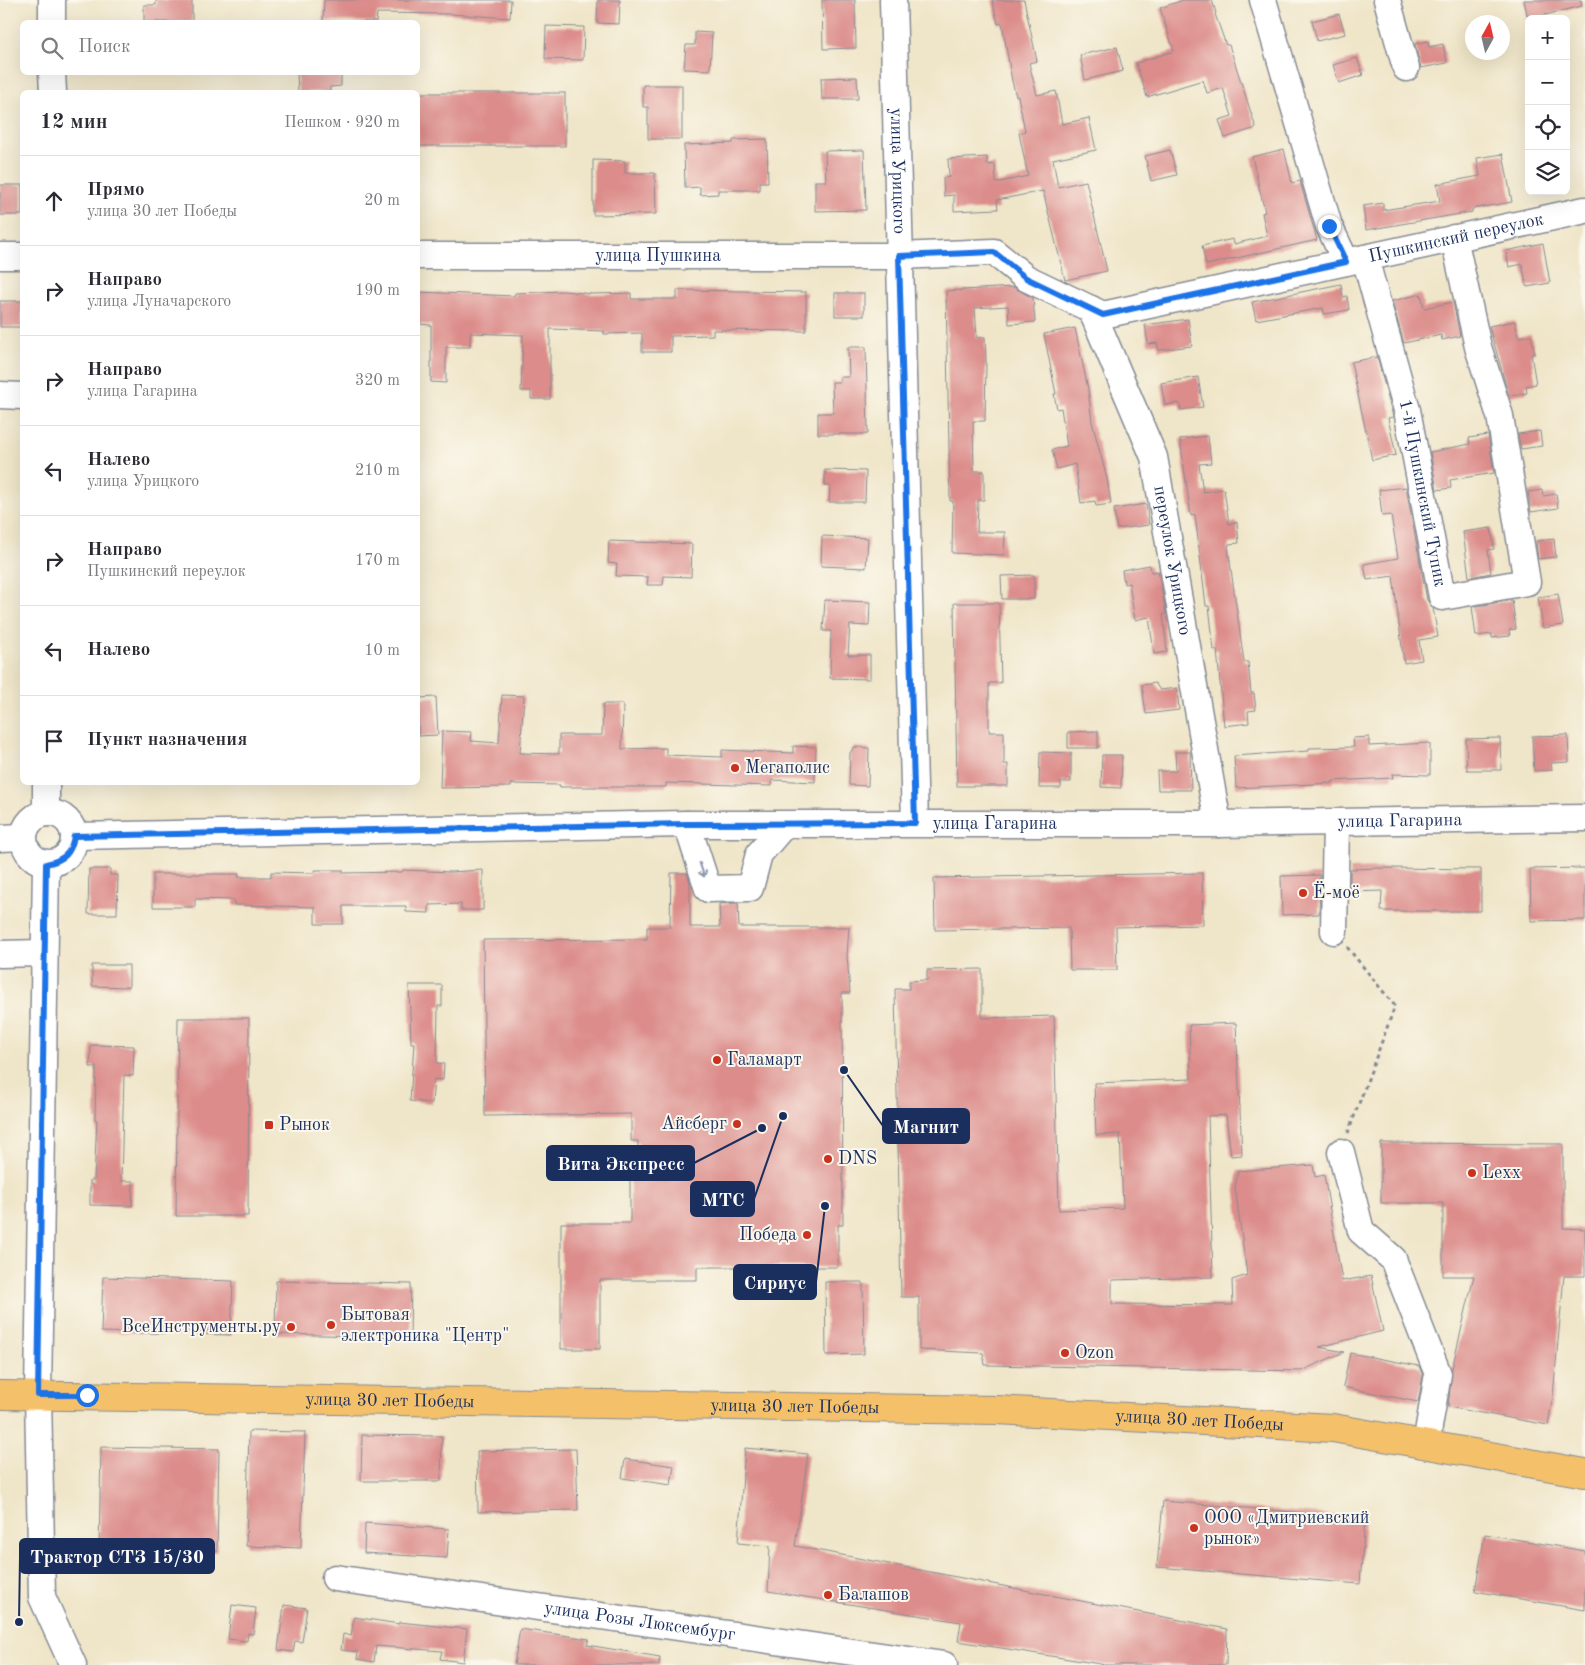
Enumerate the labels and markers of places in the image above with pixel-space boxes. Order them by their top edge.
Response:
place label: Мегаполис [745,759,830,777]
marker: Мегаполис [729,762,741,774]
place label: Ё-моё [1313,881,1360,902]
marker: Ё-моё [1297,887,1309,899]
place label: Галамарт [727,1051,802,1069]
marker: Галамарт [711,1054,723,1066]
callout: Магнит [883,1109,969,1143]
place label: Айсберг [661,1115,727,1133]
place label: Рынок [279,1116,330,1134]
marker: Айсберг [731,1118,743,1130]
marker: Рынок [263,1119,275,1131]
callout: Вита Экспресс [547,1146,694,1180]
place label: DNS [838,1150,877,1168]
marker: DNS [822,1153,834,1165]
place label: Lexx [1482,1164,1521,1182]
marker: Lexx [1466,1167,1478,1179]
callout: МТС [691,1182,754,1216]
place label: Победа [739,1226,797,1244]
marker: Победа [801,1229,813,1241]
callout: Сириус [734,1265,816,1299]
place label: Бытовая электроника "Центр" [341,1306,509,1345]
place label: ВсеИнструменты.ру [122,1318,281,1336]
marker: Бытовая электроника "Центр" [325,1319,337,1331]
marker: ВсеИнструменты.ру [285,1321,297,1333]
place label: Ozon [1075,1344,1114,1362]
marker: Ozon [1059,1347,1071,1359]
place label: ООО «Дмитриевский рынок» [1204,1509,1370,1548]
marker: ООО «Дмитриевский рынок» [1188,1522,1200,1534]
callout: Трактор СТЗ 15/30 [20,1539,214,1573]
place label: Балашов [838,1586,909,1604]
marker: Балашов [822,1589,834,1601]

